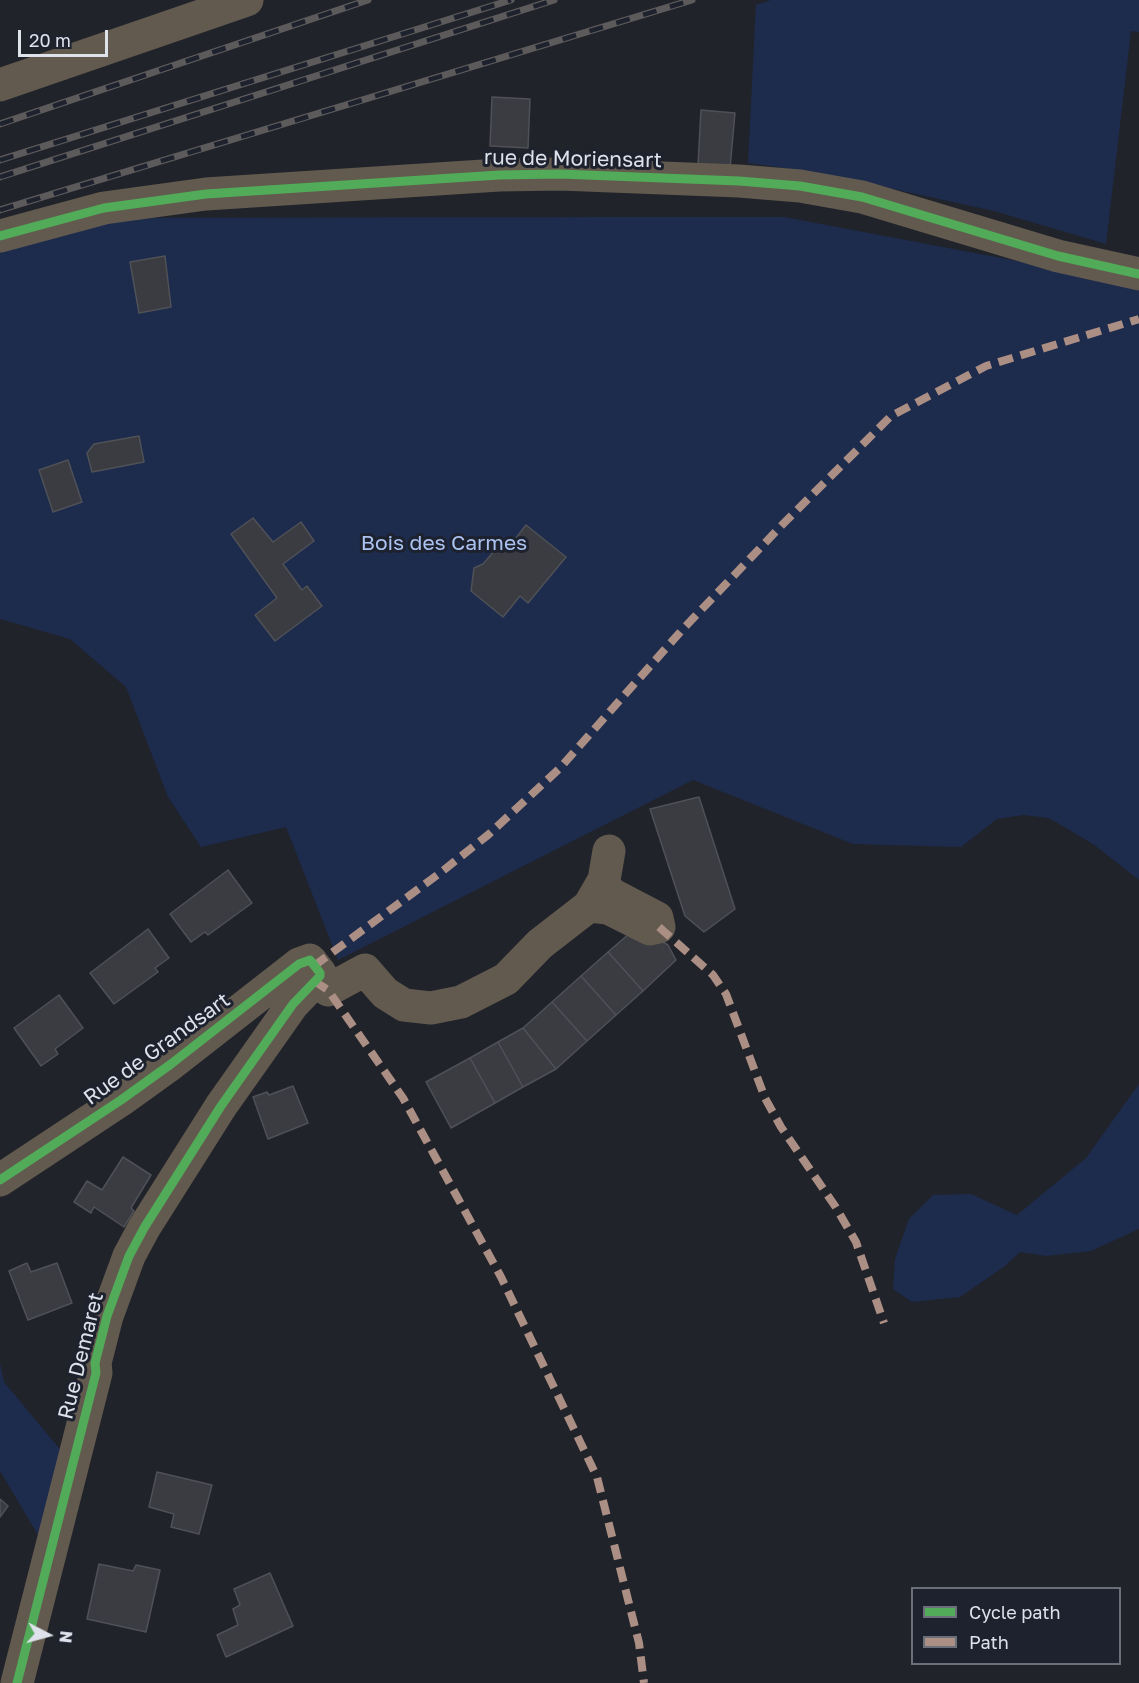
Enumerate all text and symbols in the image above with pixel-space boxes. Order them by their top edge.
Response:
scale bar [21,18,111,56]
text: 20 m [29,29,71,51]
street label: rue de Moriensart [484,145,662,173]
park label: Bois des Carmes [361,530,527,556]
street label: Rue de Grandsart [79,987,235,1111]
street label: Rue Demaret [53,1290,109,1422]
legend [911,1587,1121,1665]
text: Cycle path [969,1601,1061,1623]
north arrow [18,1605,78,1665]
text: N [55,1630,76,1644]
text: Path [969,1631,1009,1653]

